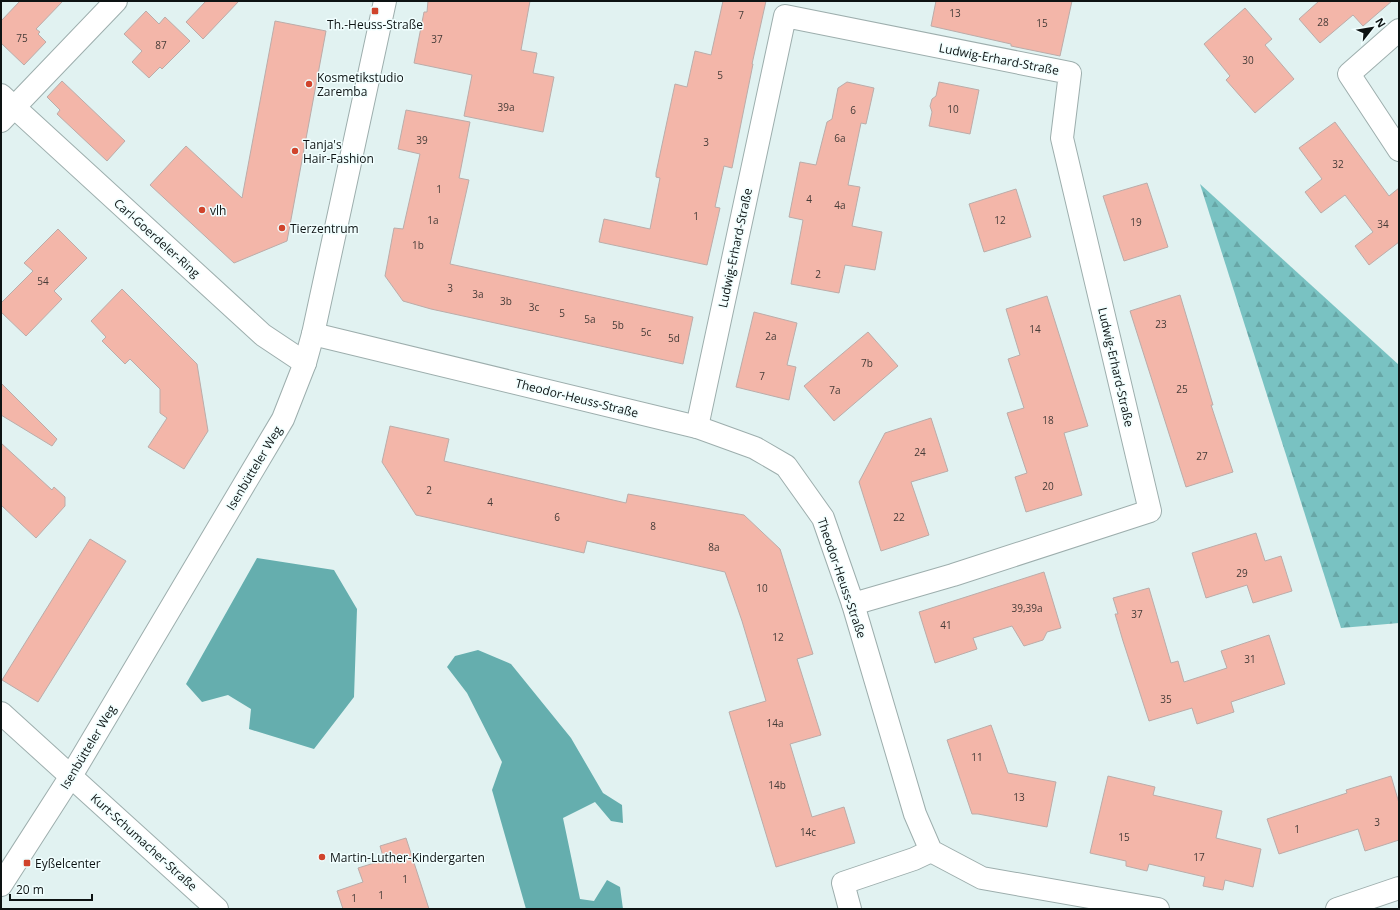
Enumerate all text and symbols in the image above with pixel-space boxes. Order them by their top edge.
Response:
marker: Th.-Heuss-Straße [370,6,380,16]
house number: 13 [949,6,961,20]
house number: 7 [738,8,744,22]
north arrow [1352,8,1392,48]
house number: 28 [1317,15,1329,29]
text: N [1372,15,1390,30]
place label: Th.-Heuss-Straße [327,16,423,33]
house number: 15 [1036,16,1048,30]
house number: 75 [16,31,28,45]
house number: 37 [431,32,443,46]
house number: 87 [155,38,167,52]
street label: Ludwig-Erhard-Straße [937,39,1061,79]
house number: 30 [1242,53,1254,67]
house number: 5 [717,68,723,82]
place label: Kosmetikstudio Zaremba [317,69,404,100]
marker: Kosmetikstudio Zaremba [304,79,314,89]
house number: 39a [498,100,515,114]
house number: 10 [947,102,959,116]
house number: 6 [850,103,856,117]
house number: 6a [834,131,846,145]
house number: 39 [416,133,428,147]
house number: 3 [703,135,709,149]
place label: Tanja's Hair-Fashion [303,136,374,167]
marker: Tanja's Hair-Fashion [290,146,300,156]
house number: 32 [1332,157,1344,171]
house number: 1 [436,182,442,196]
street label: Ludwig-Erhard-Straße [714,186,756,309]
house number: 4 [806,192,812,206]
street label: Carl-Goerdeler-Ring [110,195,204,282]
house number: 4a [834,198,846,212]
place label: vlh [210,202,226,219]
marker: vlh [197,205,207,215]
house number: 1 [693,209,699,223]
house number: 1a [427,213,439,227]
house number: 12 [994,213,1006,227]
house number: 19 [1130,215,1142,229]
house number: 34 [1377,217,1389,231]
place label: Tierzentrum [290,220,359,237]
marker: Tierzentrum [277,223,287,233]
house number: 1b [412,238,424,252]
house number: 2 [815,267,821,281]
house number: 54 [37,274,49,288]
house number: 3 [447,281,453,295]
house number: 3a [472,287,484,301]
house number: 3b [500,294,512,308]
house number: 3c [529,300,539,314]
house number: 5 [559,306,565,320]
street label: Ludwig-Erhard-Straße [1094,306,1138,429]
house number: 5a [584,312,596,326]
house number: 23 [1155,317,1167,331]
house number: 5b [612,318,624,332]
house number: 14 [1029,322,1041,336]
house number: 5c [641,325,651,339]
house number: 2a [765,329,777,343]
house number: 5d [668,331,680,345]
house number: 7b [861,356,873,370]
house number: 7 [759,369,765,383]
street label: Theodor-Heuss-Straße [514,374,641,422]
house number: 25 [1176,382,1188,396]
house number: 7a [829,383,841,397]
house number: 18 [1042,413,1054,427]
street label: Isenbütteler Weg [222,422,286,513]
house number: 24 [914,445,926,459]
house number: 27 [1196,449,1208,463]
house number: 20 [1042,479,1054,493]
house number: 2 [426,483,432,497]
house number: 4 [487,495,493,509]
house number: 6 [554,510,560,524]
house number: 22 [893,510,905,524]
street label: Theodor-Heuss-Straße [813,516,871,641]
house number: 8 [650,519,656,533]
house number: 8a [708,540,720,554]
house number: 29 [1236,566,1248,580]
house number: 10 [756,581,768,595]
house number: 39,39a [1011,601,1043,615]
house number: 37 [1131,607,1143,621]
house number: 41 [940,618,952,632]
house number: 12 [772,630,784,644]
house number: 31 [1244,652,1256,666]
house number: 35 [1160,692,1172,706]
street label: Isenbütteler Weg [56,701,120,792]
house number: 14a [767,716,784,730]
house number: 11 [971,750,983,764]
house number: 14b [768,778,786,792]
street label: Kurt-Schumacher-Straße [87,790,201,895]
house number: 13 [1013,790,1025,804]
house number: 3 [1374,815,1380,829]
house number: 1 [1294,822,1300,836]
house number: 14c [800,825,816,839]
house number: 15 [1118,830,1130,844]
place label: Martin-Luther-Kindergarten [330,849,485,866]
house number: 17 [1193,850,1205,864]
marker: Martin-Luther-Kindergarten [317,852,327,862]
place label: Eyßelcenter [35,855,101,872]
marker: Eyßelcenter [22,858,32,868]
house number: 1 [402,872,408,886]
scale bar [10,876,92,902]
text: 20 m [16,881,44,898]
house number: 1 [378,888,384,902]
house number: 1 [351,891,357,905]

